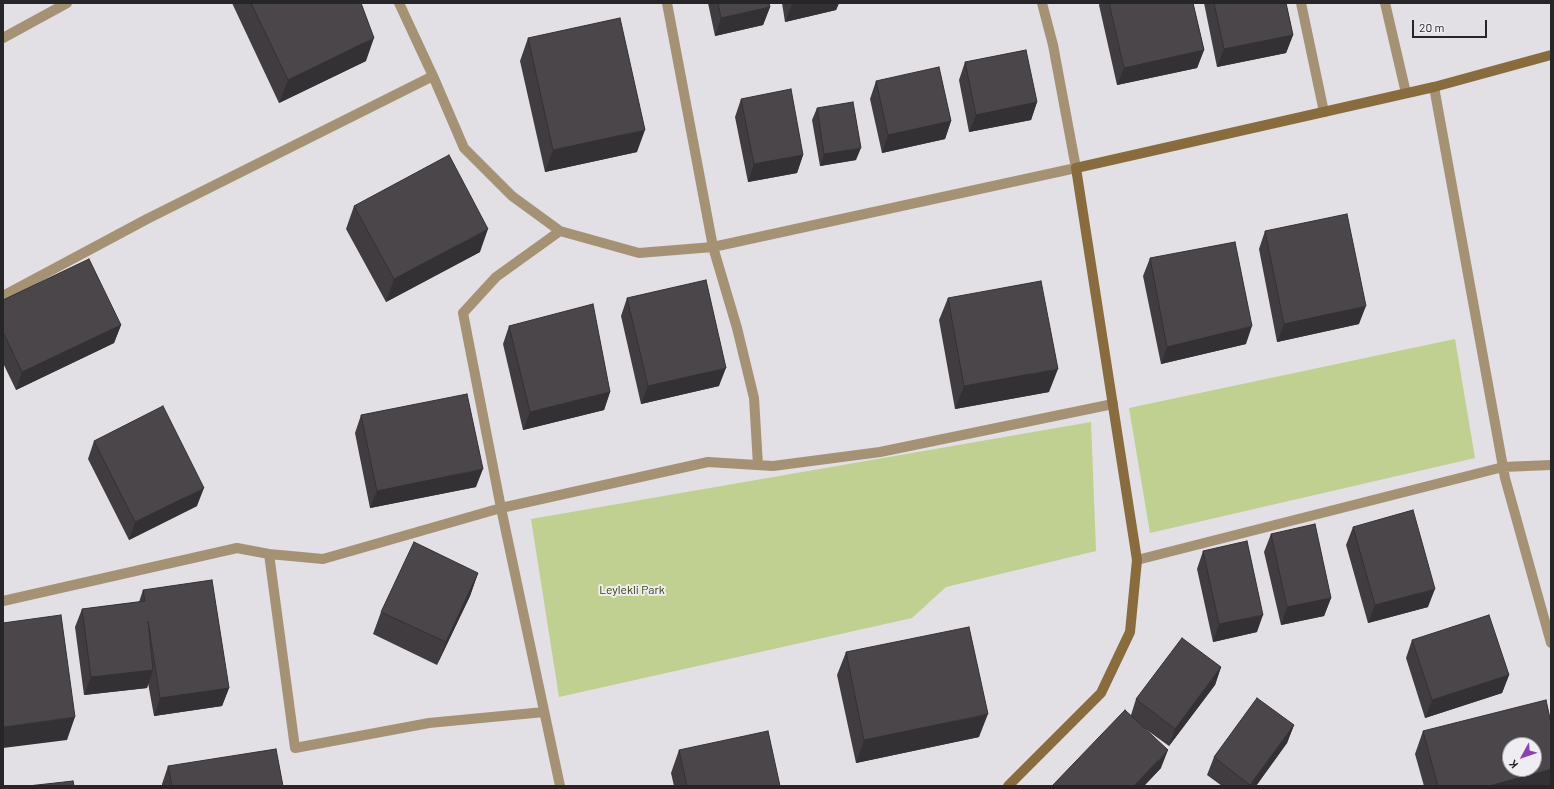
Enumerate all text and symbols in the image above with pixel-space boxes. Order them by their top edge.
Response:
scale bar [1414,12,1489,38]
text: 20 m [1419,20,1445,34]
park label: Leylekli Park [599,583,665,597]
north arrow [1502,737,1542,777]
text: K [1506,758,1520,771]

